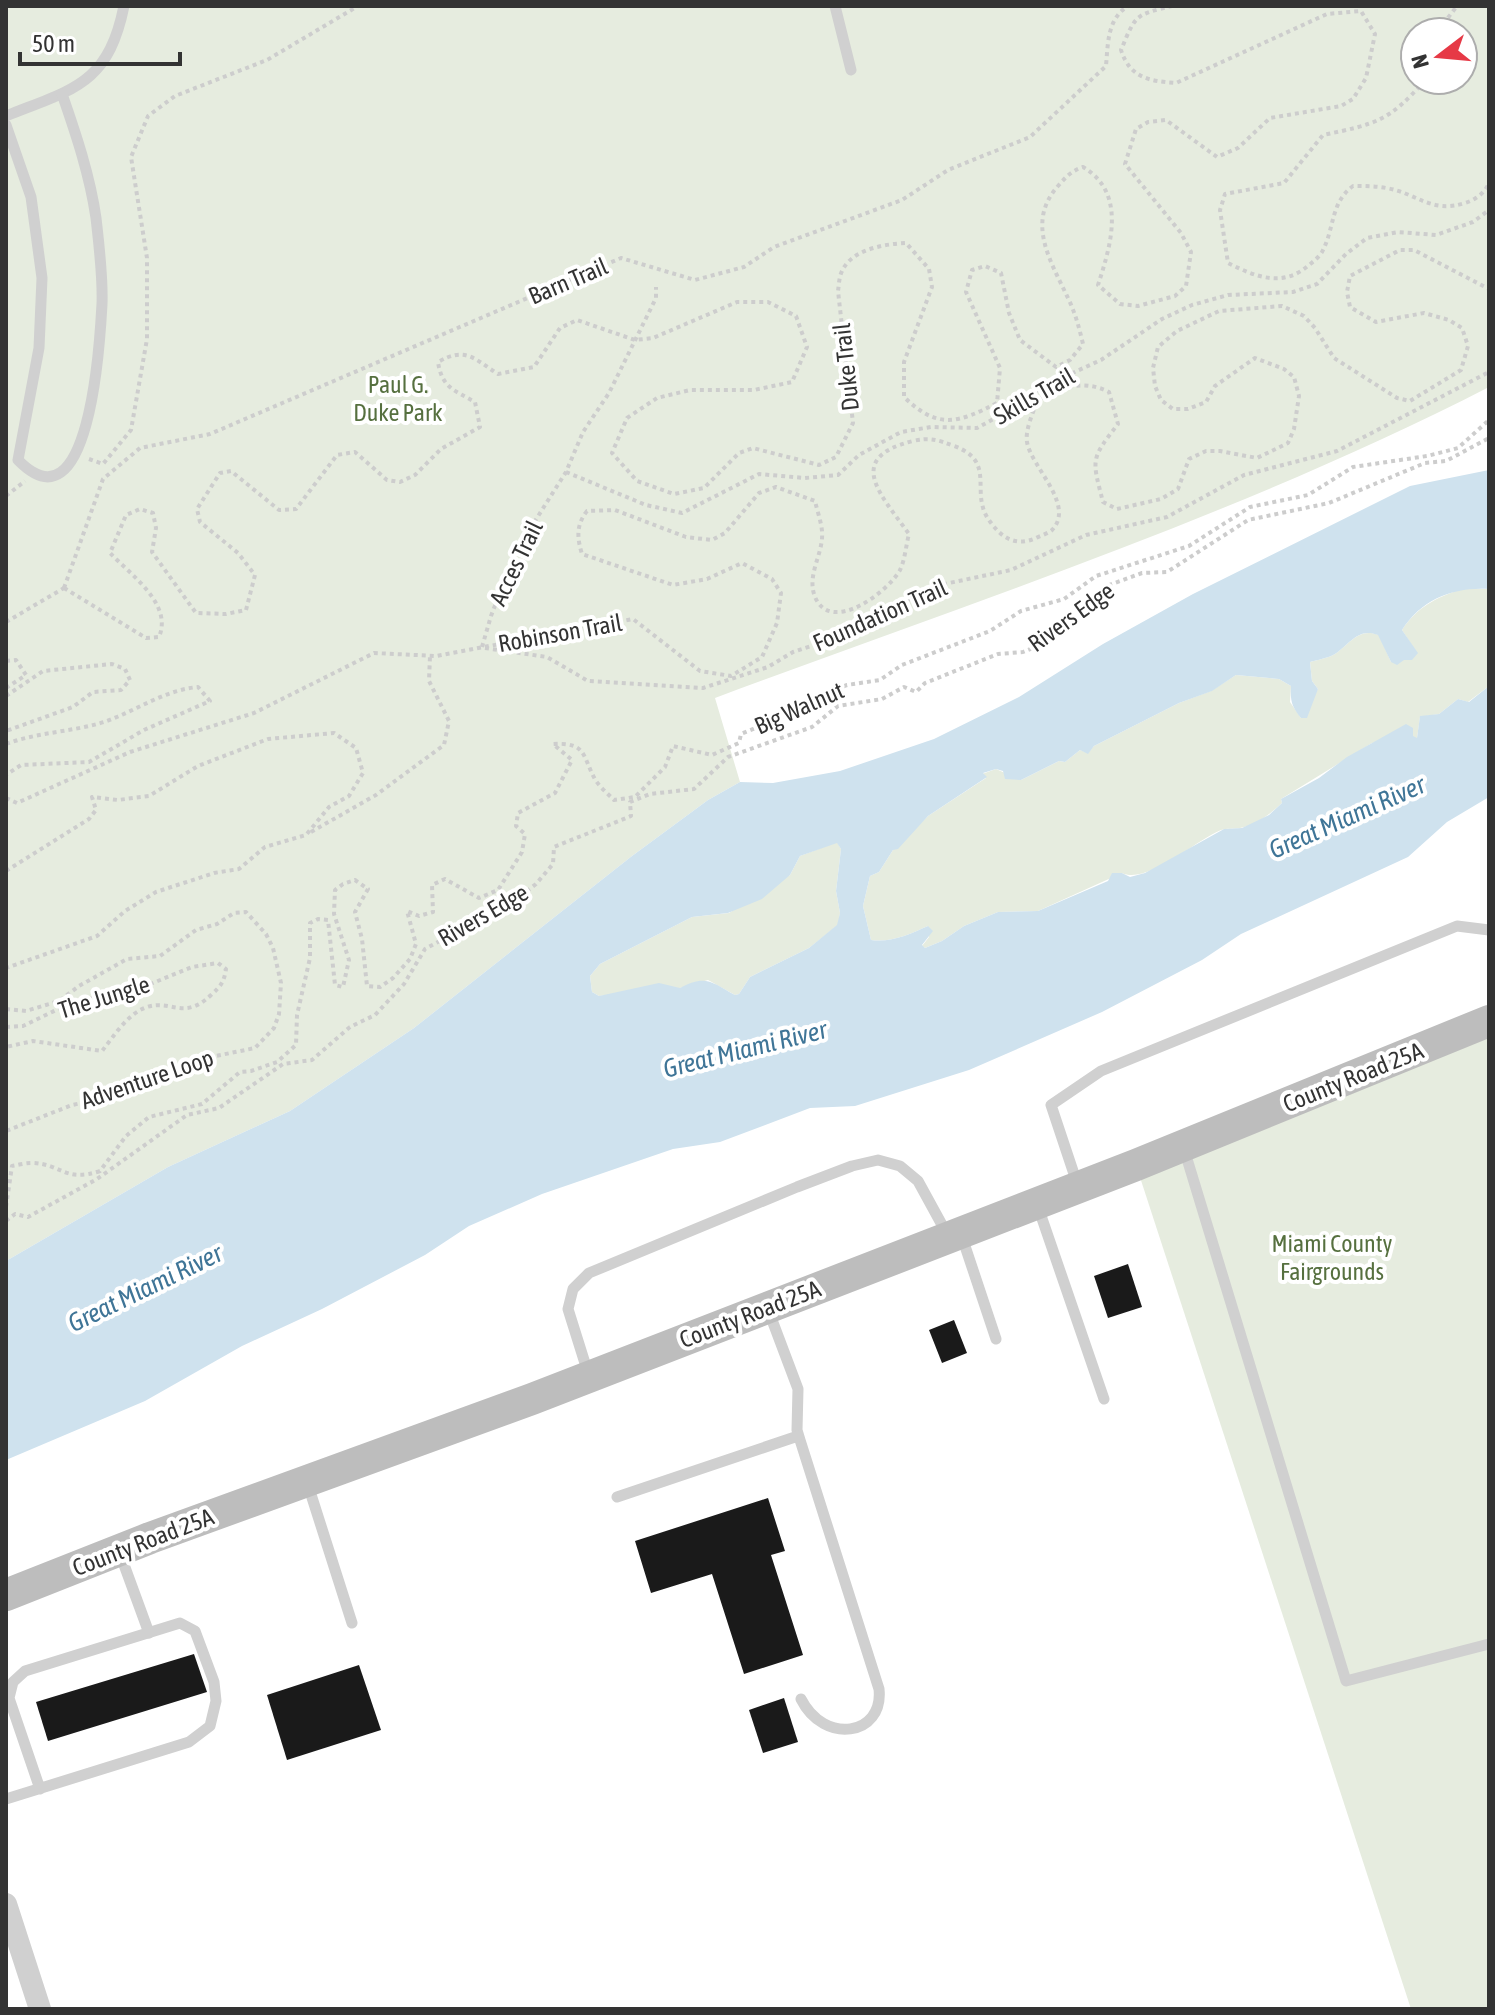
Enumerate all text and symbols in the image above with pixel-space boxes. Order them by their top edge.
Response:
scale bar [20,16,180,66]
north arrow [1399,16,1479,96]
text: 50 m [32,30,75,57]
text: N [1405,52,1434,71]
street label: Barn Trail [524,252,612,310]
street label: Duke Trail [828,321,864,412]
street label: Skills Trail [989,362,1080,430]
park label: Paul G. Duke Park [353,371,443,426]
street label: Acces Trail [484,516,548,610]
street label: Foundation Trail [809,573,952,657]
street label: Rivers Edge [1023,577,1119,657]
street label: Robinson Trail [496,609,625,657]
street label: Big Walnut [750,676,848,740]
water label: Great Miami River [1264,769,1431,865]
street label: Rivers Edge [433,878,533,952]
street label: The Jungle [55,970,153,1024]
water label: Great Miami River [660,1014,831,1084]
street label: County Road 25A [1279,1037,1427,1117]
street label: Adventure Loop [77,1044,217,1114]
park label: Miami County Fairgrounds [1272,1230,1393,1285]
water label: Great Miami River [63,1237,228,1338]
street label: County Road 25A [676,1275,825,1353]
street label: County Road 25A [69,1503,218,1581]

